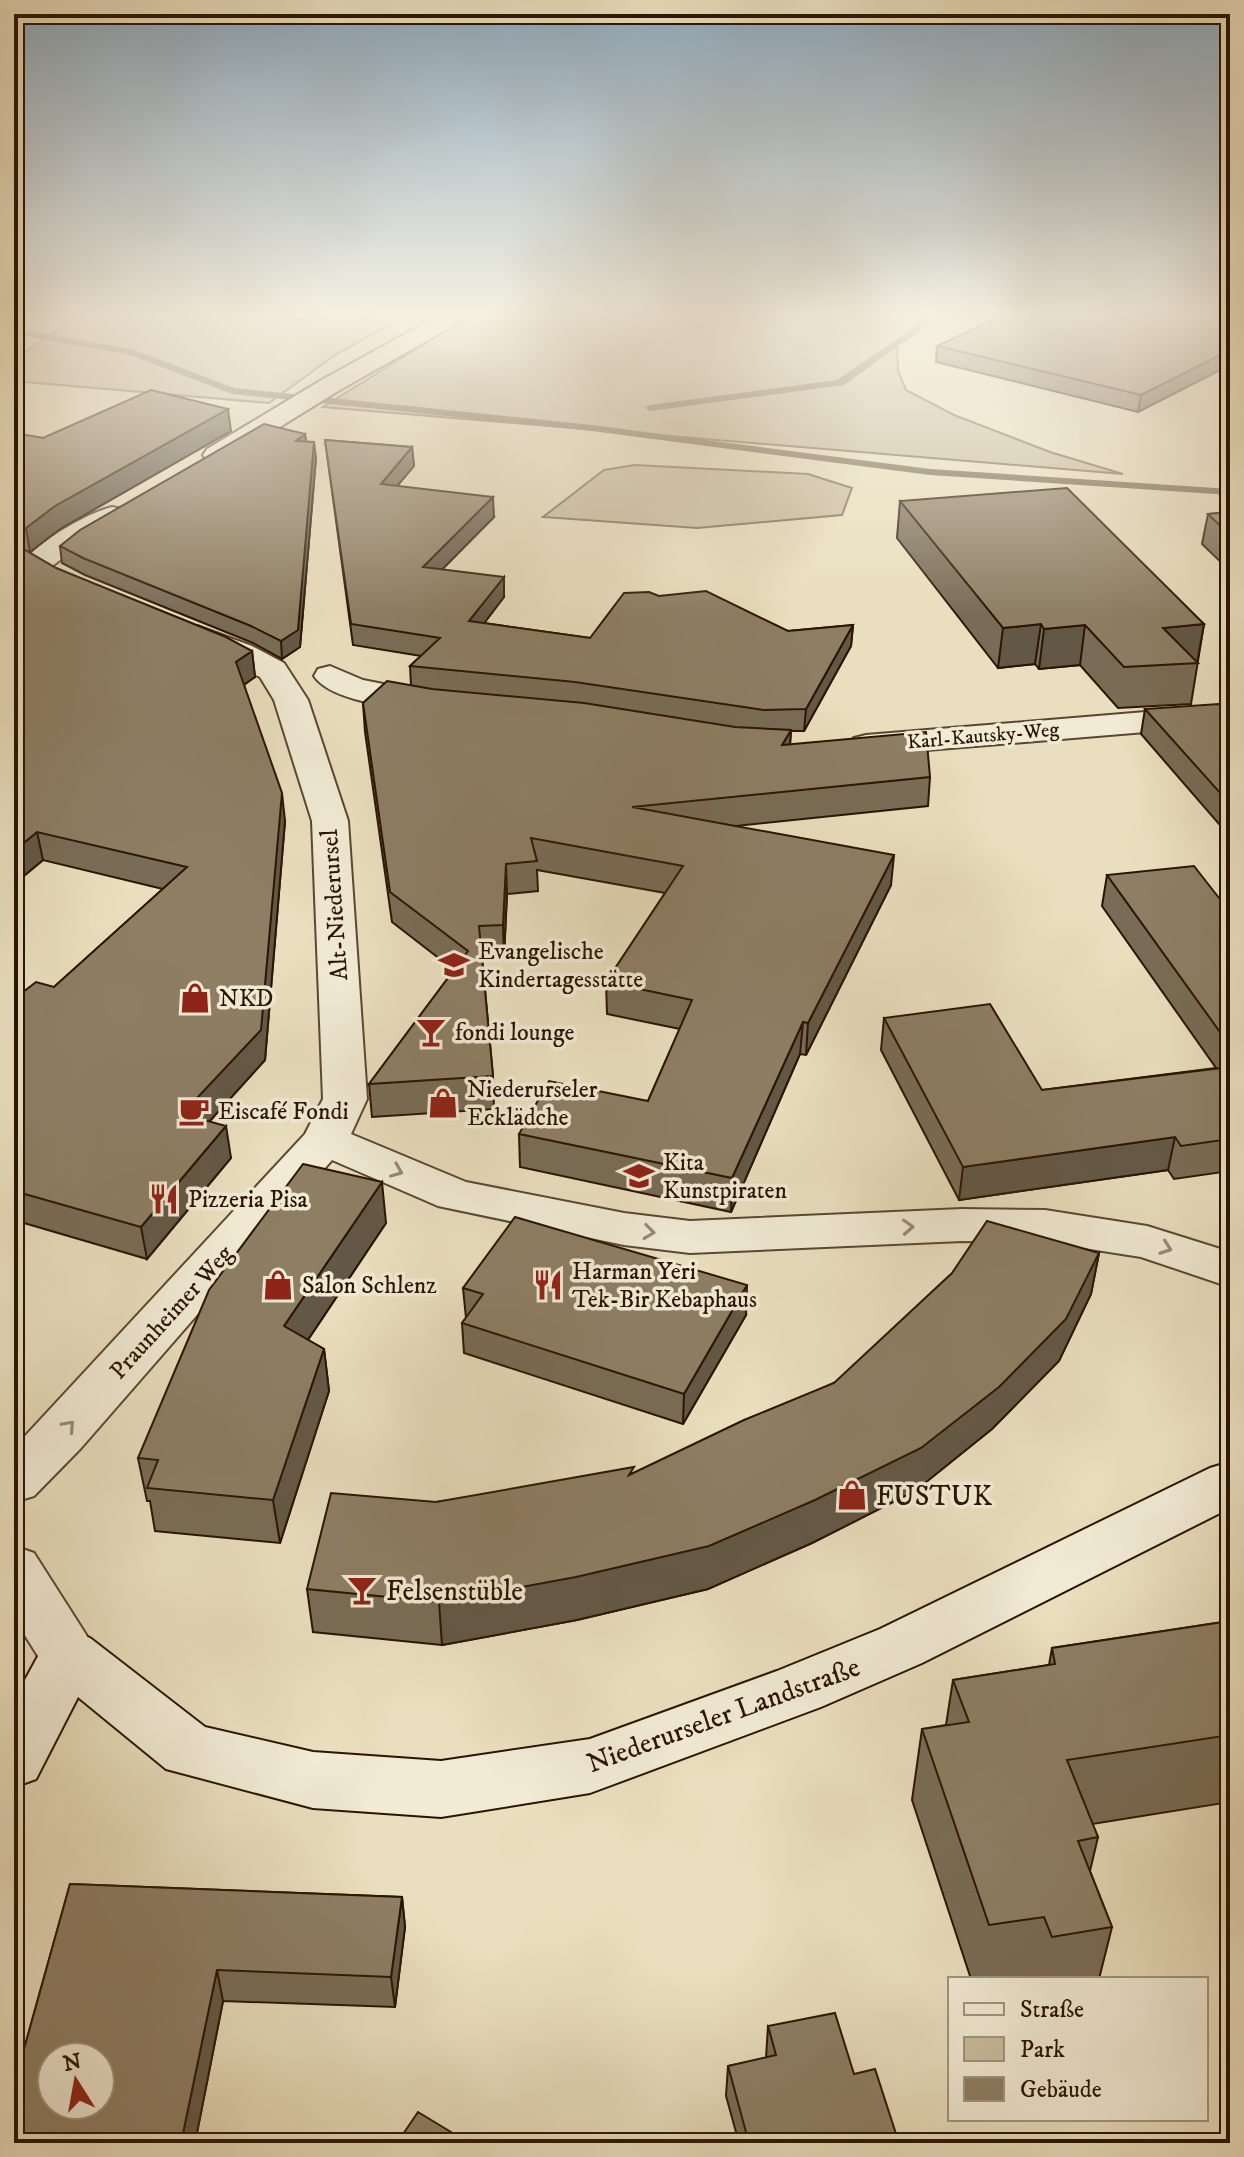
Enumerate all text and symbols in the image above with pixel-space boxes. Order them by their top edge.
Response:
street label: Karl-Kautsky-Weg [906,717,1060,756]
street label: Alt-Niederursel [315,828,355,982]
place label: Evangelische Kindertagesstätte [478,937,643,995]
school or university icon: Evangelische Kindertagesstätte [437,948,471,982]
shop icon: NKD [178,981,212,1015]
place label: NKD [219,984,273,1014]
bar icon: fondi lounge [414,1015,448,1049]
place label: fondi lounge [455,1018,575,1048]
place label: Niederurseler Ecklädche [467,1075,598,1133]
shop icon: Niederurseler Ecklädche [426,1086,460,1120]
cafe icon: Eiscafé Fondi [177,1094,211,1128]
place label: Eiscafé Fondi [218,1097,349,1127]
place label: Kita Kunstpiraten [663,1148,787,1206]
school or university icon: Kita Kunstpiraten [622,1159,656,1193]
one-way arrow [389,1161,403,1178]
restaurant icon: Pizzeria Pisa [147,1182,181,1216]
place label: Pizzeria Pisa [188,1185,308,1215]
one-way arrow [902,1219,915,1236]
one-way arrow [642,1224,655,1241]
street label: Praunheimer Weg [104,1239,240,1386]
one-way arrow [1158,1239,1172,1255]
place label: Harman Yeri Tek-Bir Kebaphaus [572,1257,757,1315]
shop icon: Salon Schlenz [261,1268,295,1302]
restaurant icon: Harman Yeri Tek-Bir Kebaphaus [531,1268,565,1302]
place label: Salon Schlenz [302,1271,437,1301]
one-way arrow [60,1421,74,1436]
shop icon: FUSTUK [835,1478,869,1512]
place label: FUSTUK [876,1479,992,1514]
bar icon: Felsenstüble [345,1573,379,1607]
place label: Felsenstüble [386,1574,523,1609]
street label: Niederurseler Landstraße [582,1650,865,1781]
legend [948,1977,1208,2121]
text: Straße [1020,1995,1084,2025]
text: Park [1020,2035,1065,2065]
north arrow [36,2041,116,2121]
text: N [61,2048,84,2078]
text: Gebäude [1020,2075,1102,2105]

